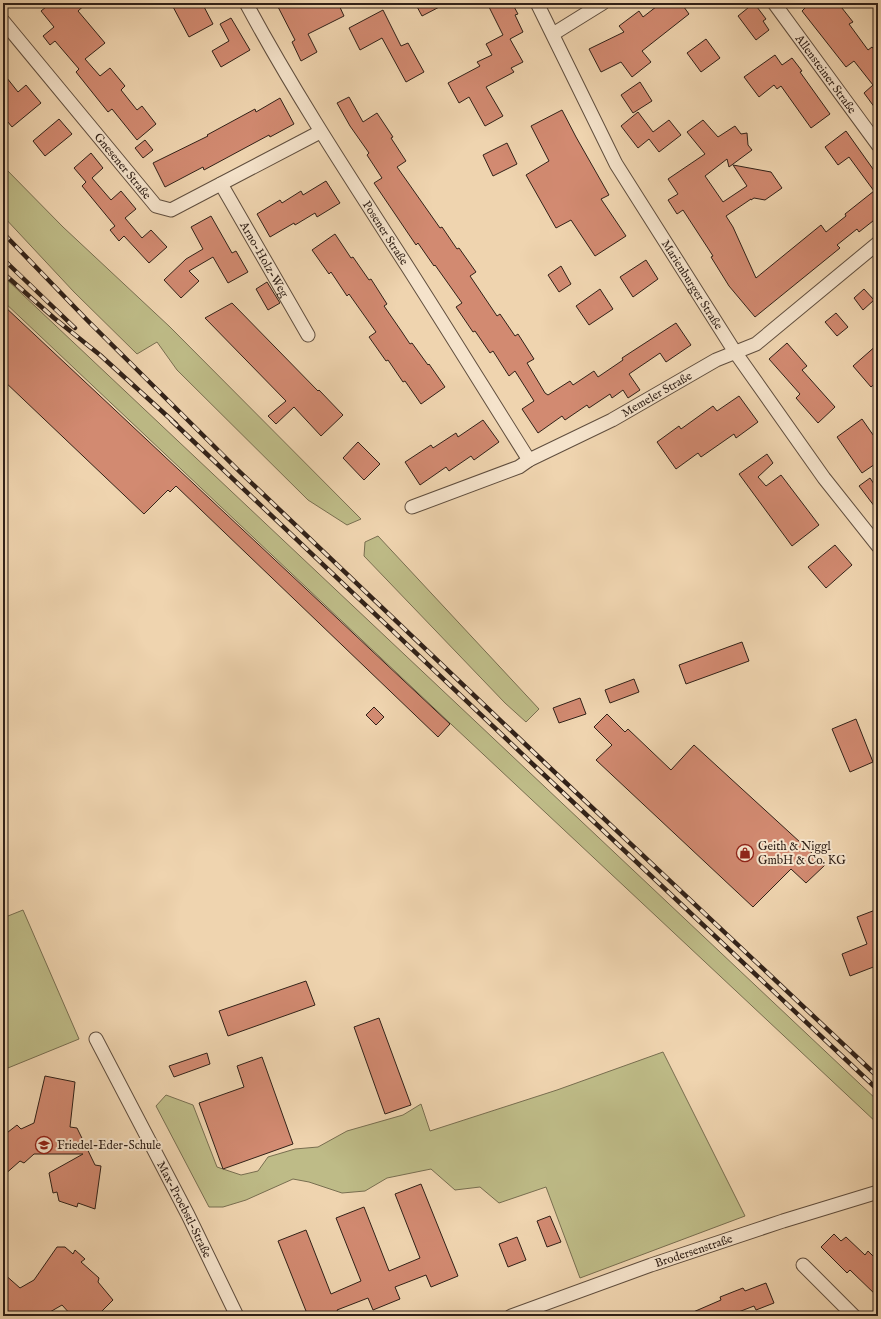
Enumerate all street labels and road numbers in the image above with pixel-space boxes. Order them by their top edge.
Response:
street label: Allensteiner Straße [791,31,860,117]
street label: Gnesener Straße [91,130,155,203]
street label: Posener Straße [359,198,412,268]
street label: Arno-Holz-Weg [236,218,292,301]
street label: Marienburger Straße [658,237,726,333]
street label: Memeler Straße [619,368,695,421]
street label: Max-Proebstl-Straße [153,1159,215,1261]
street label: Brodersenstraße [653,1231,735,1271]

